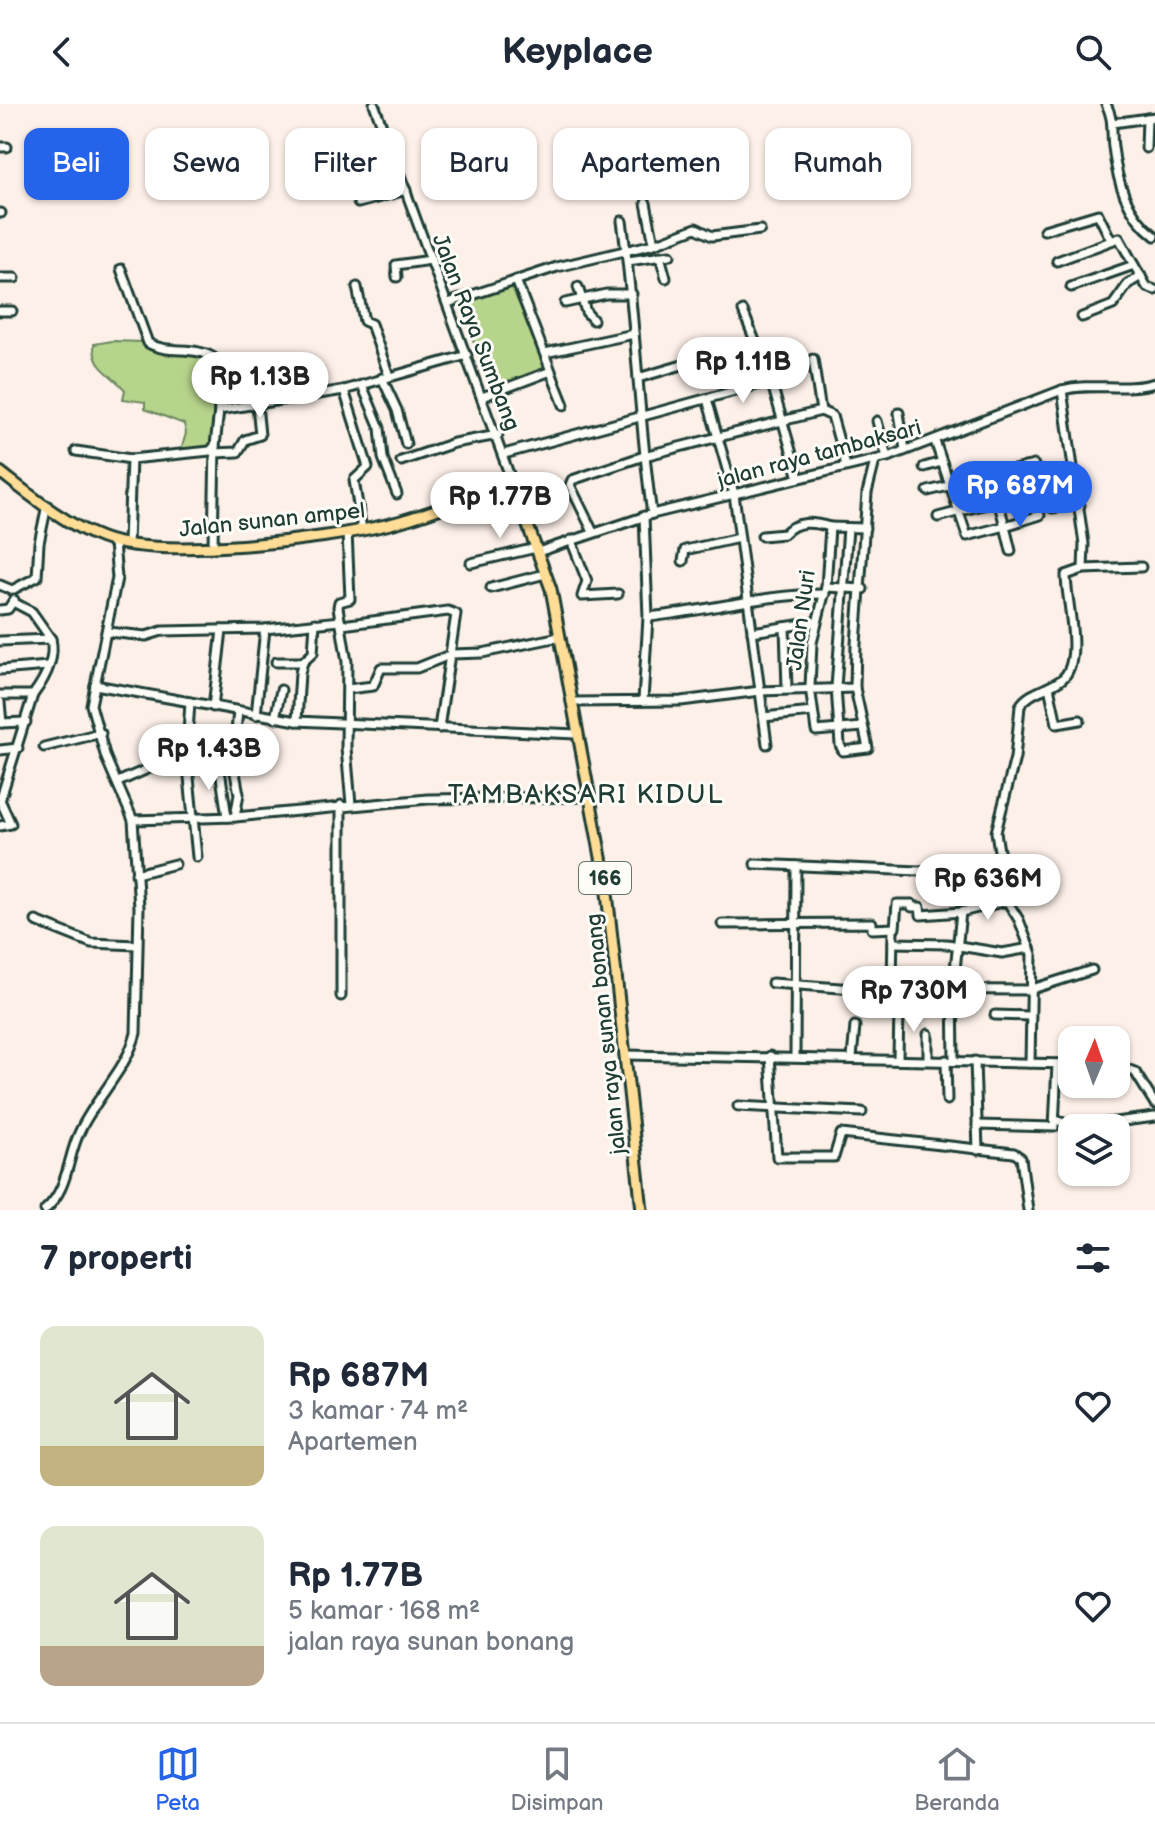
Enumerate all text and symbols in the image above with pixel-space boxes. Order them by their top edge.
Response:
icon: back [40,30,84,74]
icon: search [1071,30,1115,74]
text: Keyplace [502,31,653,74]
chip: Beli [24,128,129,200]
chip: Sewa [145,128,269,200]
chip: Filter [285,128,405,200]
chip: Baru [421,128,537,200]
chip: Apartemen [553,128,749,200]
chip: Rumah [765,128,911,200]
street label: Jalan Raya Sumbang [426,230,526,435]
pin: Rp 1.11B [660,337,826,405]
text: Rp 1.11B [695,347,791,378]
pin: Rp 1.13B [177,352,343,420]
text: Rp 1.13B [210,362,310,393]
street label: jalan raya tambaksari [714,414,924,495]
pin: Rp 687M [946,461,1094,529]
text: Rp 687M [966,471,1074,502]
pin: Rp 1.77B [417,472,583,540]
text: Rp 1.77B [448,482,552,513]
street label: Jalan sunan ampel [178,497,366,544]
street label: Jalan Nuri [781,568,822,672]
pin: Rp 1.43B [126,724,292,792]
text: Rp 1.43B [156,734,262,765]
district label: TAMBAKSARI KIDUL [448,780,724,811]
pin: Rp 636M [914,854,1062,922]
road number: 166 [579,862,631,894]
text: Rp 636M [934,864,1042,895]
street label: jalan raya sunan bonang [580,912,633,1157]
pin: Rp 730M [840,966,988,1034]
text: Rp 730M [860,976,968,1007]
north arrow [1058,1026,1130,1098]
map controls [1058,1026,1130,1186]
button: layers [1058,1114,1130,1186]
icon: filters [1071,1236,1115,1280]
text: 7 properti [40,1238,192,1279]
text: Rp 687M [288,1355,429,1396]
icon: home [104,1358,200,1454]
icon: heart [1071,1384,1115,1428]
text: 3 kamar · 74 m² [288,1396,468,1427]
text: Apartemen [288,1427,418,1458]
text: Rp 1.77B [288,1555,423,1596]
icon: home [104,1558,200,1654]
icon: heart [1071,1584,1115,1628]
text: 5 kamar · 168 m² [288,1596,480,1627]
text: jalan raya sunan bonang [288,1627,574,1658]
tab: Peta [155,1742,200,1817]
tab: Disimpan [510,1742,604,1817]
tab: Beranda [914,1742,1000,1817]

